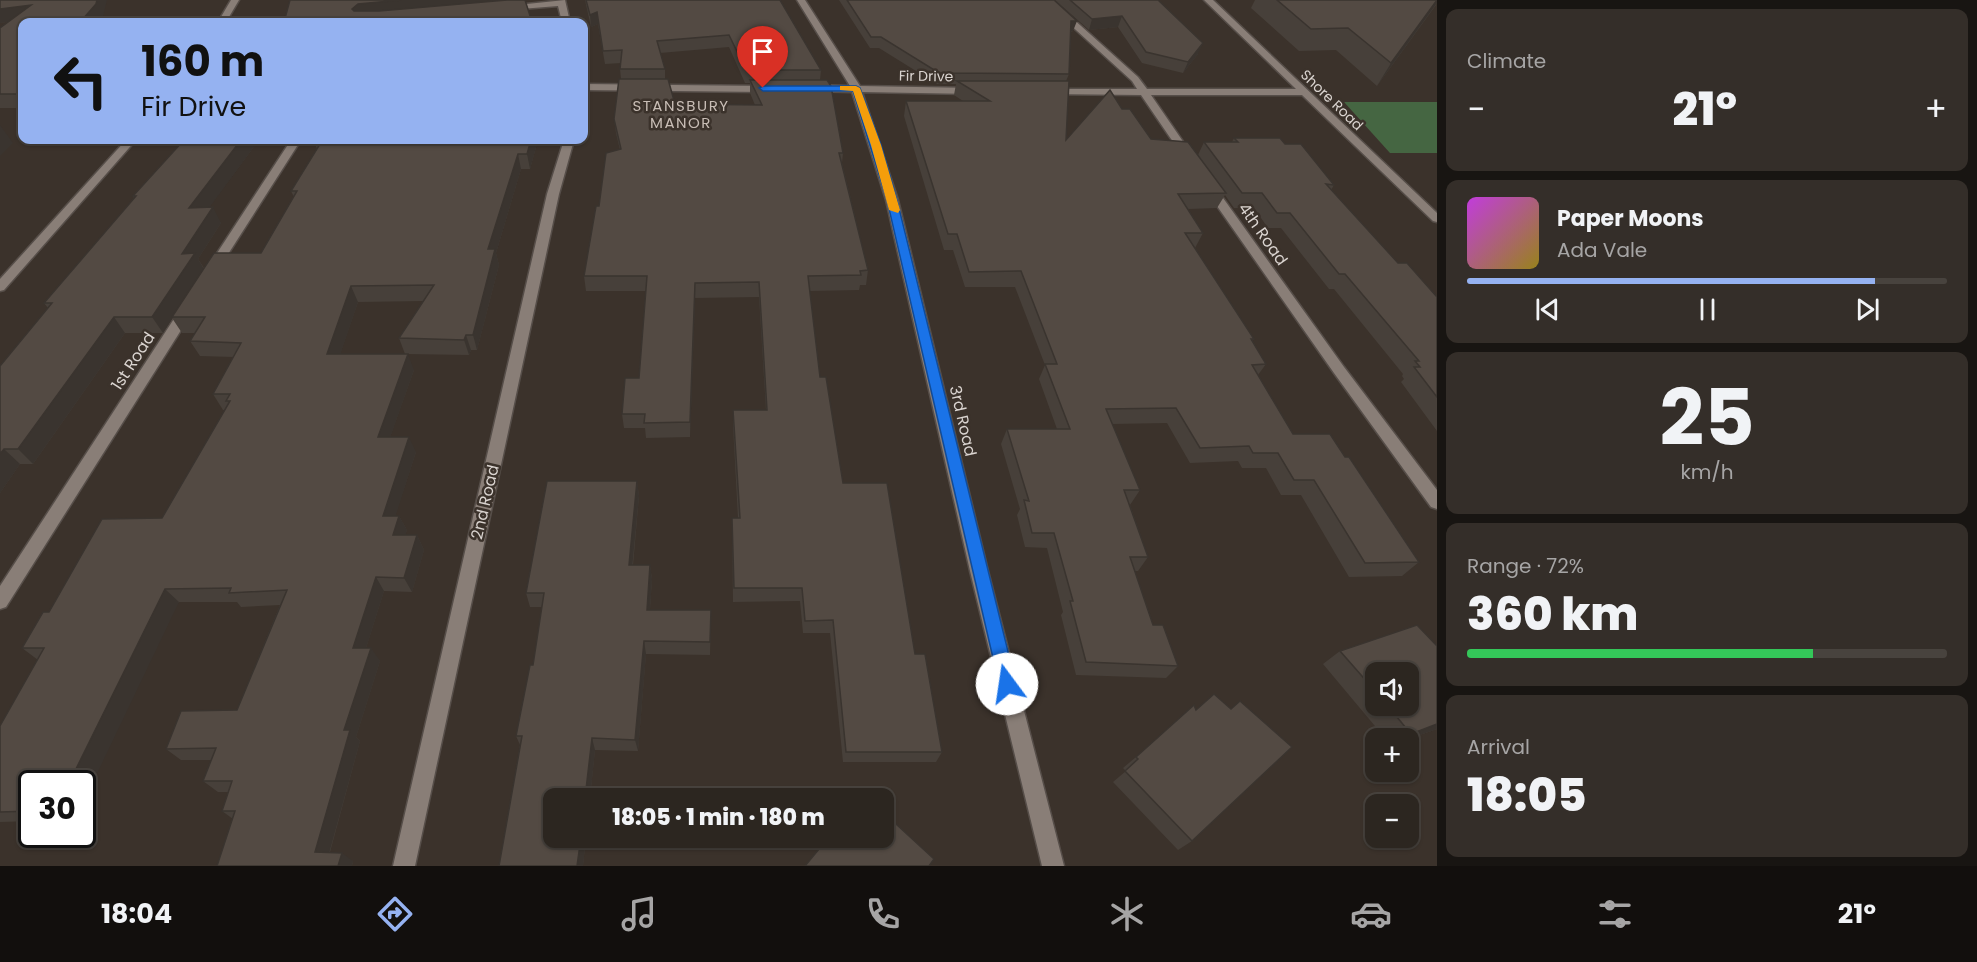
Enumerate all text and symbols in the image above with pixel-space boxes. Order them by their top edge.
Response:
pin [737,26,788,88]
text: 160 m [141,32,264,91]
icon: arrive [746,35,779,68]
icon: left [42,42,120,120]
text: Climate [1467,47,1546,75]
street label: Shore Road [1296,65,1368,135]
street label: Fir Drive [899,66,954,86]
text: 21° [1673,78,1737,141]
text: − [1467,86,1485,133]
text: + [1924,86,1947,133]
text: Fir Drive [141,88,246,125]
district label: STANSBURY MANOR [632,95,730,133]
street label: 4th Road [1233,198,1293,270]
text: Paper Moons [1557,203,1704,234]
text: Ada Vale [1557,236,1647,264]
icon: previous [1531,293,1564,326]
icon: pause [1691,293,1724,326]
icon: next [1851,293,1884,326]
street label: 1st Road [106,327,160,395]
text: 25 [1659,363,1755,472]
street label: 3rd Road [944,383,982,459]
text: km/h [1680,458,1734,486]
street label: 2nd Road [465,462,505,542]
text: Range · 72% [1467,552,1584,580]
text: 360 km [1467,583,1638,646]
position arrow [975,652,1039,716]
map controls [1365,662,1419,848]
button: sound [1365,662,1419,716]
button: + [1365,728,1419,782]
text: Arrival [1467,733,1530,761]
text: 18:05 [1467,764,1586,827]
speed limit sign: 30 [18,770,96,848]
button: − [1365,794,1419,848]
text: 18:05 · 1 min · 180 m [612,802,825,833]
icon: directions [374,893,416,935]
icon: music [618,893,660,935]
icon: phone [862,893,904,935]
icon: climate [1106,893,1148,935]
icon: car [1350,893,1392,935]
icon: filters [1594,893,1636,935]
text: 18:04 [101,895,172,932]
text: 21° [1838,895,1876,932]

